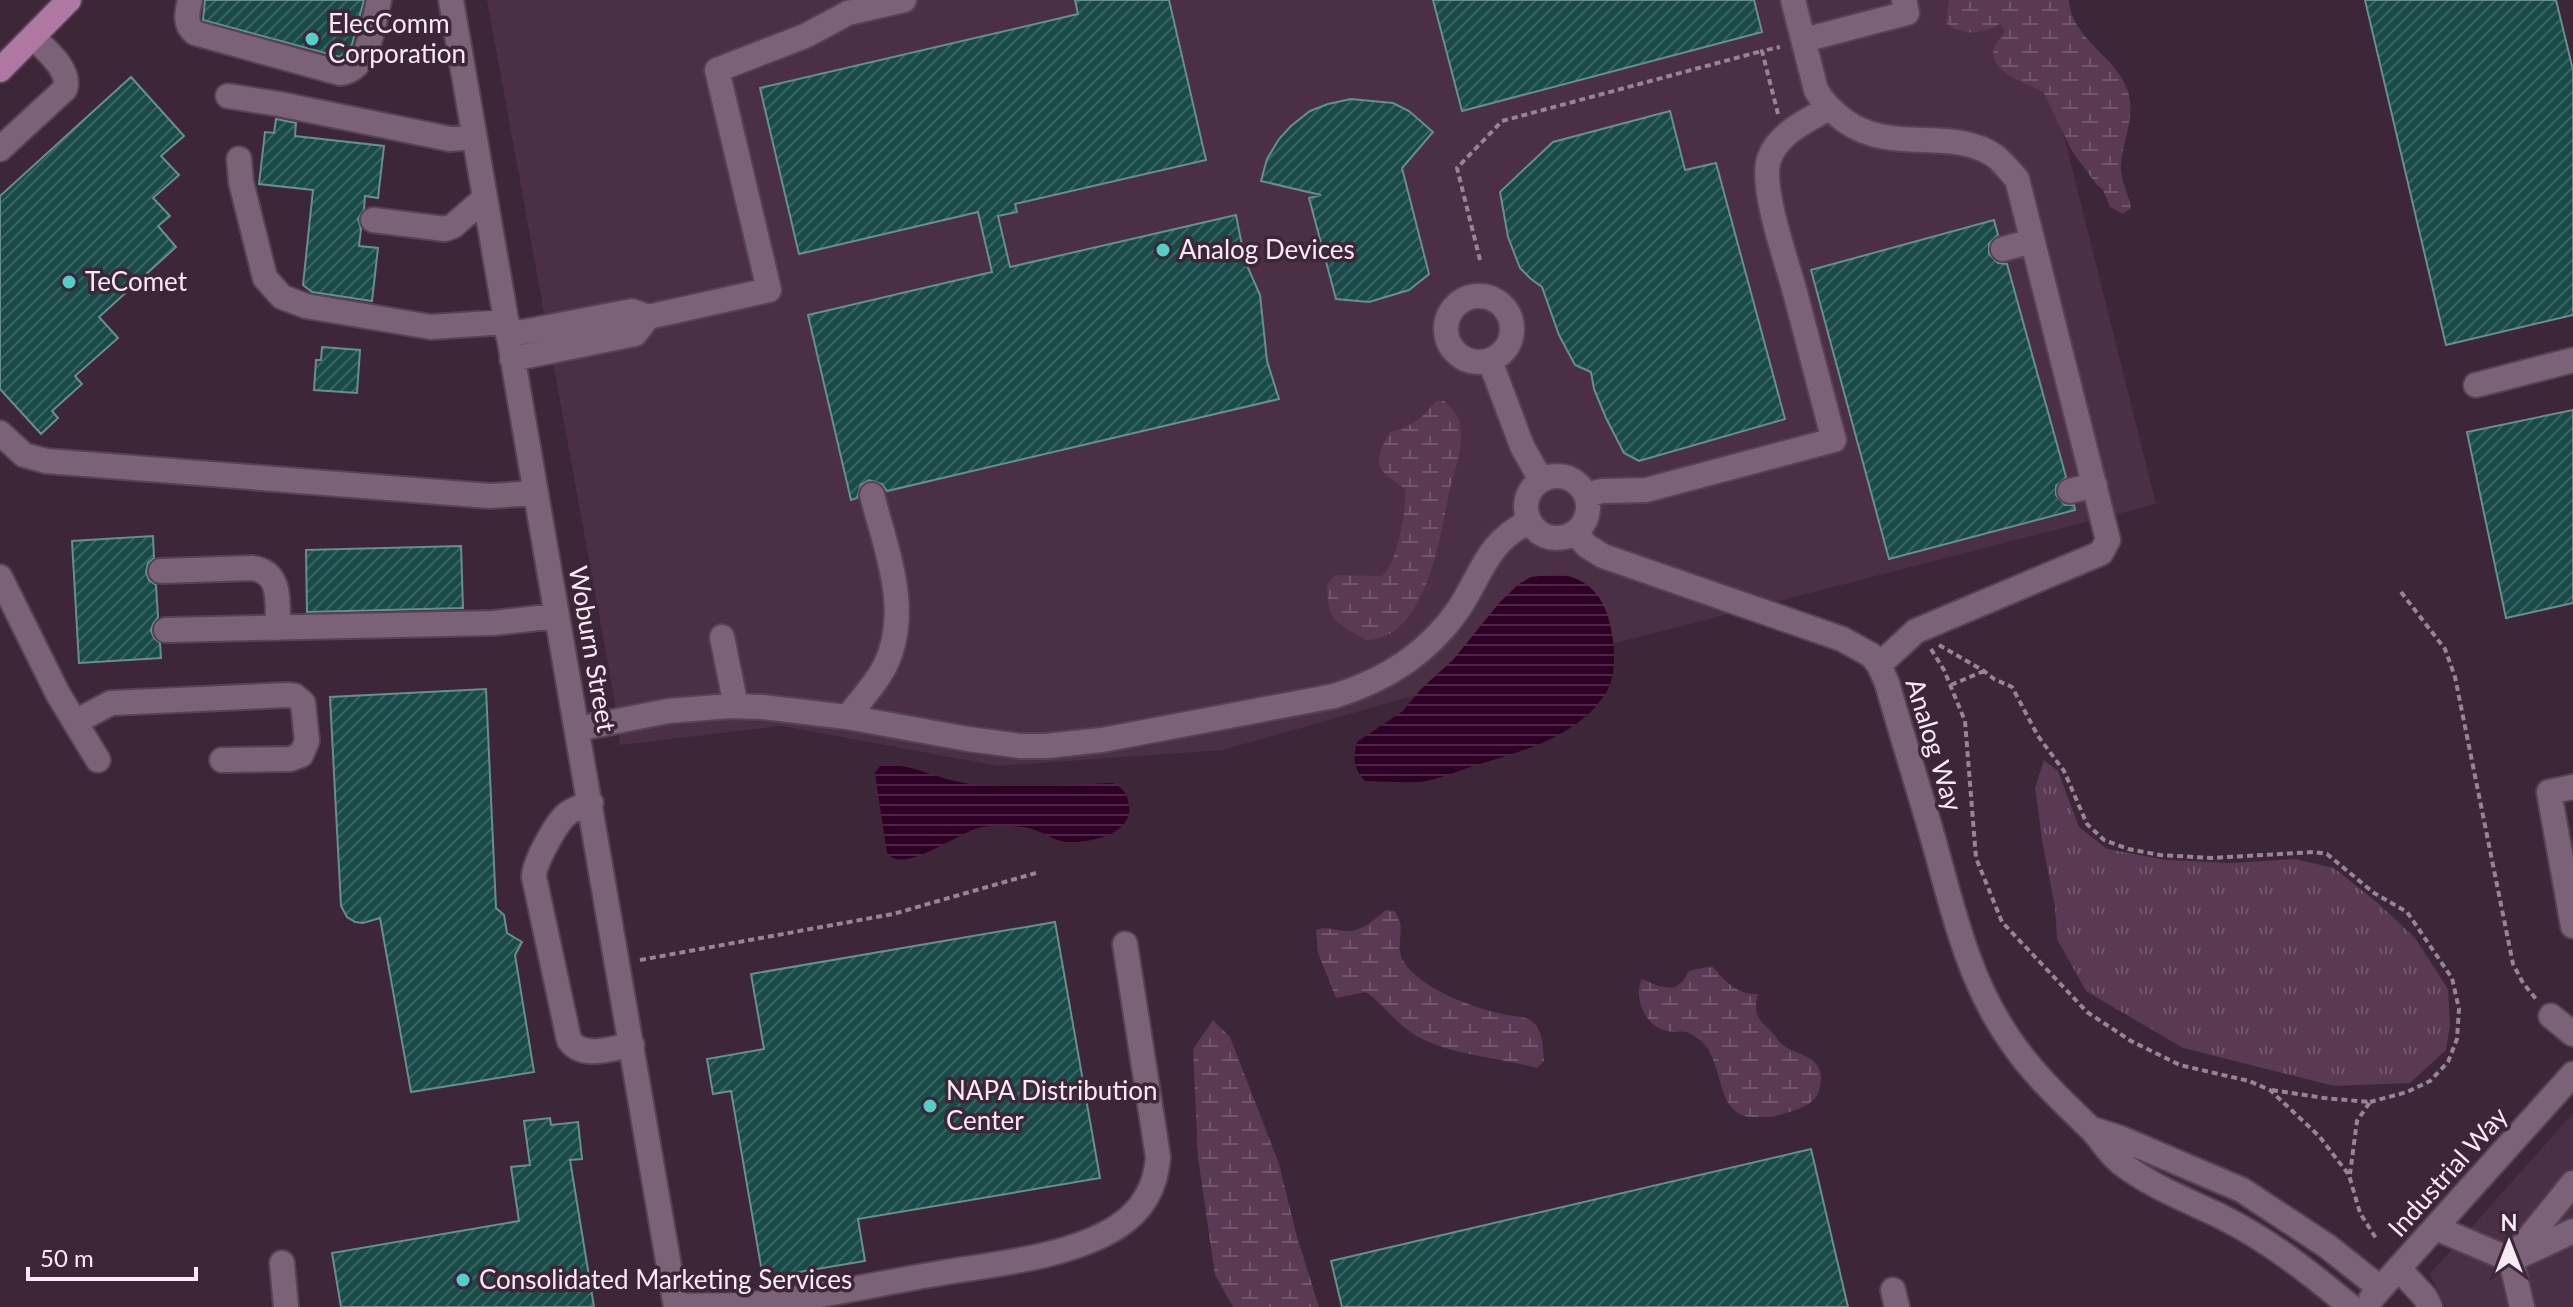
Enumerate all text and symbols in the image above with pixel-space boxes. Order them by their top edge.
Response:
place label: ElecComm Corporation [328,7,466,69]
marker: ElecComm Corporation [303,30,321,48]
place label: Analog Devices [1179,233,1355,265]
marker: Analog Devices [1154,241,1172,259]
place label: TeComet [85,265,188,297]
marker: TeComet [60,273,78,291]
street label: Woburn Street [563,563,623,735]
street label: Analog Way [1900,674,1970,815]
place label: NAPA Distribution Center [946,1074,1158,1136]
marker: NAPA Distribution Center [921,1097,939,1115]
street label: Industrial Way [2381,1099,2514,1243]
north arrow [2469,1203,2549,1283]
text: N [2501,1209,2517,1236]
scale bar [28,1231,196,1281]
text: 50 m [40,1243,94,1272]
place label: Consolidated Marketing Services [479,1263,852,1295]
marker: Consolidated Marketing Services [454,1271,472,1289]

